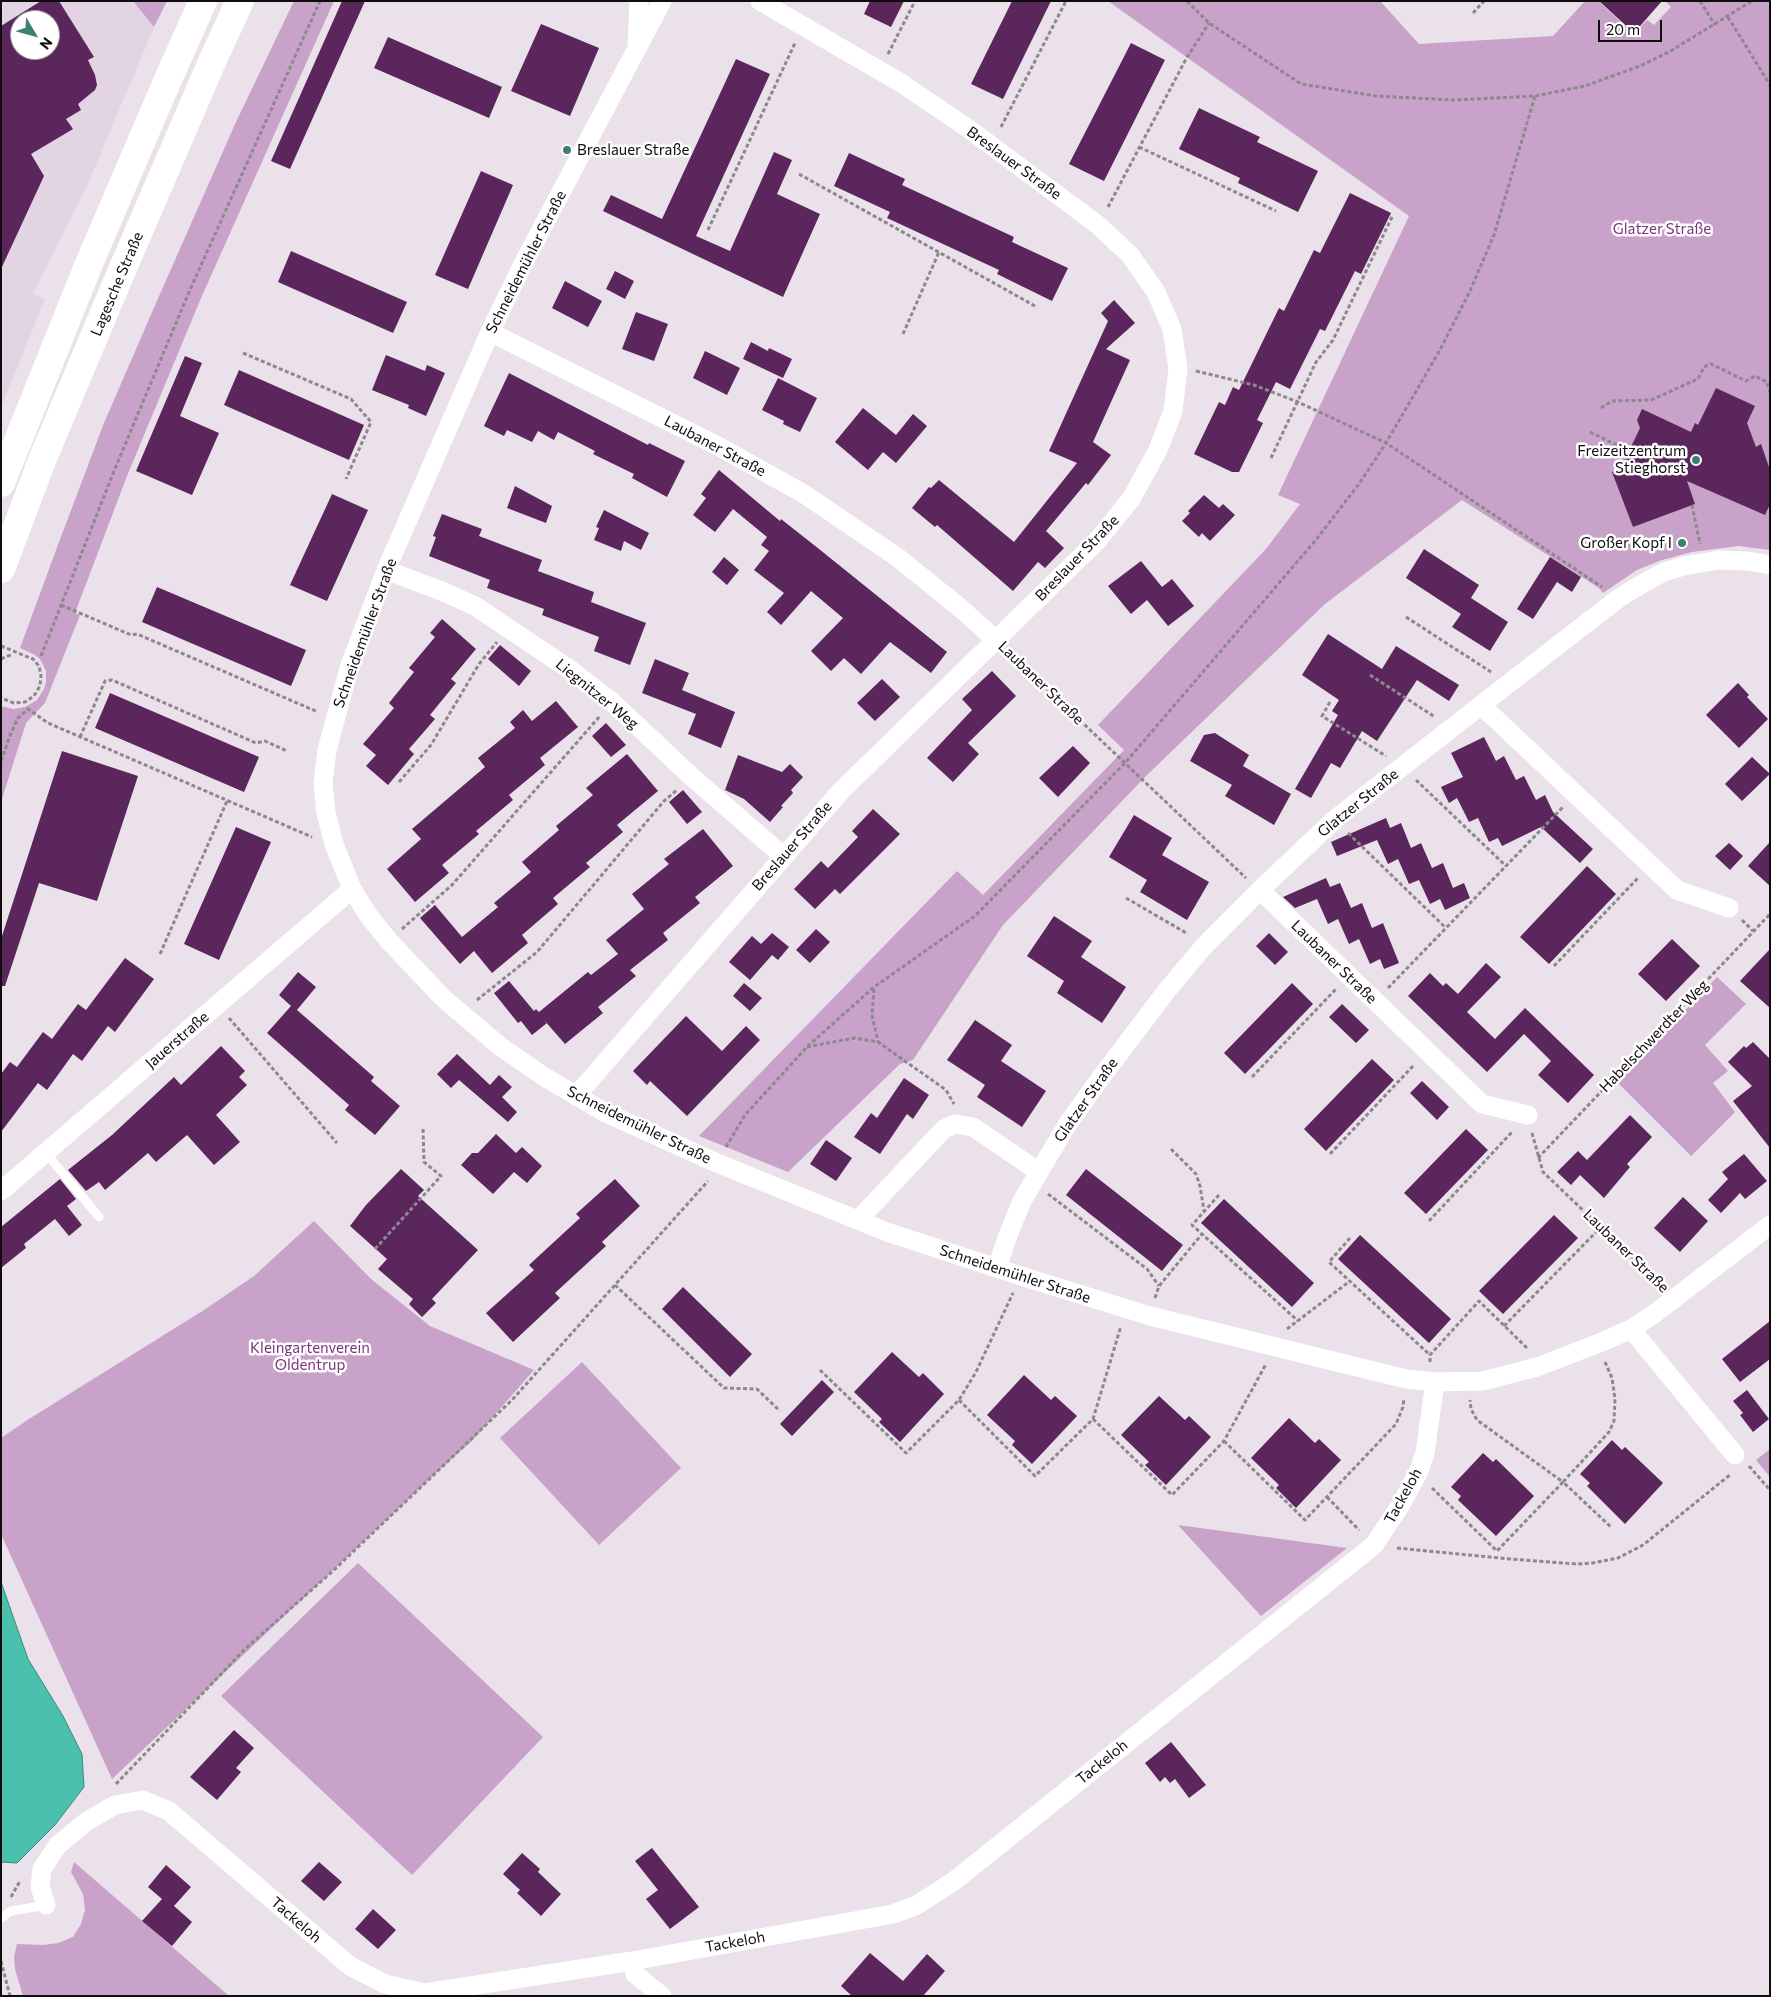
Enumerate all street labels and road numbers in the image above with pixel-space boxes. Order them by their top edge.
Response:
street label: Breslauer Straße [963,123,1065,203]
street label: Schneidemühler Straße [482,188,570,336]
street label: Lagesche Straße [87,229,147,339]
street label: Laubaner Straße [661,412,769,480]
street label: Breslauer Straße [1031,511,1123,605]
street label: Schneidemühler Straße [330,556,400,710]
street label: Laubaner Straße [994,637,1088,729]
street label: Liegnitzer Weg [552,655,642,733]
street label: Glatzer Straße [1314,765,1402,841]
street label: Breslauer Straße [748,798,836,894]
street label: Laubaner Straße [1287,916,1381,1008]
street label: Habelschwerdter Weg [1596,976,1712,1096]
street label: Jauerstraße [142,1008,212,1072]
street label: Glatzer Straße [1050,1054,1122,1146]
street label: Schneidemühler Straße [564,1082,714,1168]
street label: Laubaner Straße [1579,1205,1673,1297]
street label: Schneidemühler Straße [937,1241,1093,1307]
street label: Tackeloh [1380,1465,1426,1527]
street label: Tackeloh [1073,1736,1131,1788]
street label: Tackeloh [267,1893,325,1947]
street label: Tackeloh [704,1928,766,1956]

